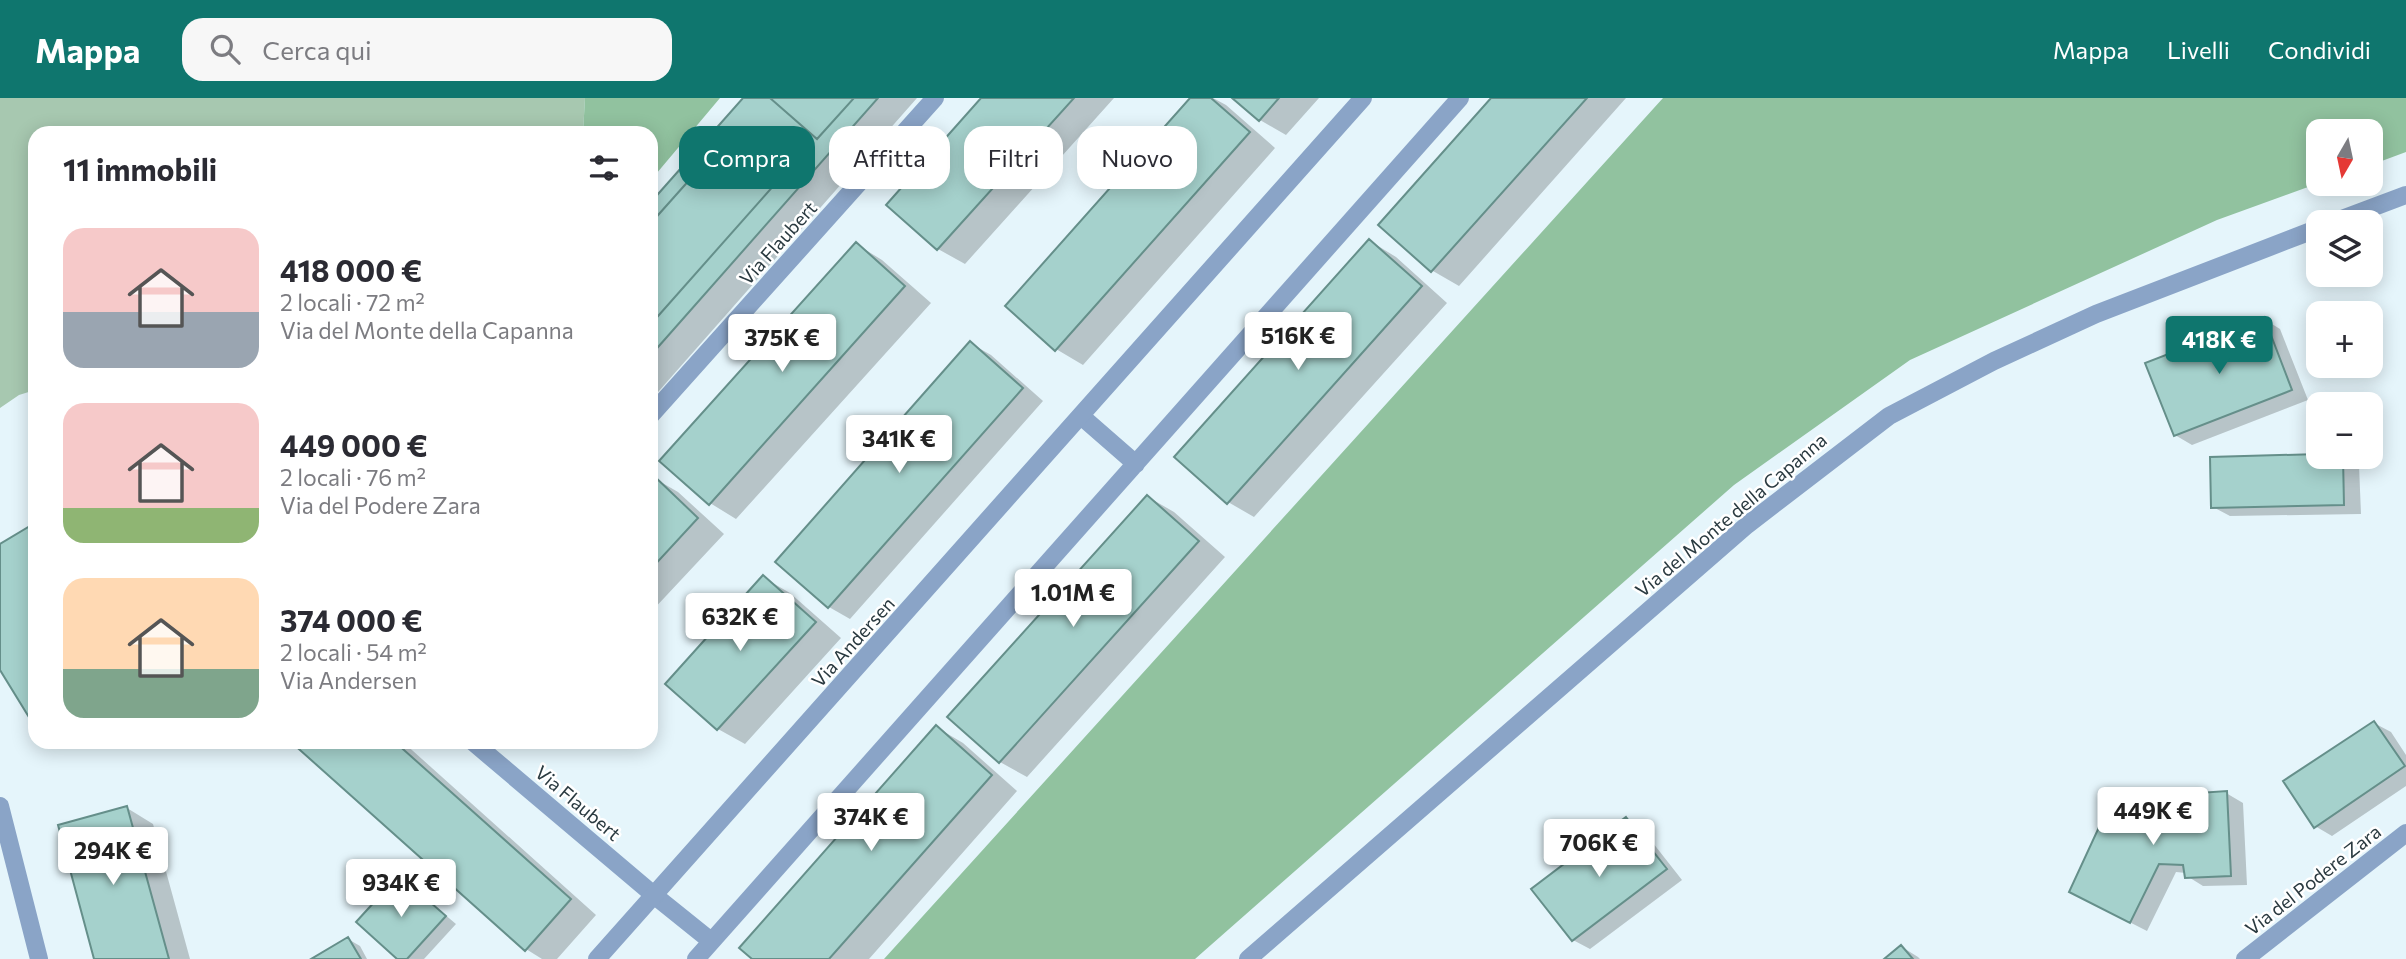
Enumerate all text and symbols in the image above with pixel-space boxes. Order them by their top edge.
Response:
search box [182,18,672,81]
text: Mappa [35,29,140,70]
icon: search [206,30,244,68]
text: Cerca qui [262,34,372,65]
text: Mappa [2053,35,2129,64]
text: Livelli [2167,35,2230,64]
text: Condividi [2268,35,2371,64]
north arrow [2306,119,2384,196]
map controls [2306,119,2383,469]
chip: Compra [679,126,815,189]
chip: Affitta [829,126,950,189]
chip: Filtri [964,126,1063,189]
chip: Nuovo [1077,126,1197,189]
icon: filters [585,149,623,187]
text: 11 immobili [63,150,217,187]
street label: Via Flaubert [734,196,821,289]
button: layers [2306,210,2383,287]
text: 418 000 € [280,251,422,288]
icon: home [119,256,203,340]
text: 2 locali · 72 m² [280,288,425,316]
button: + [2306,301,2383,378]
pin: 516K € [1241,313,1355,372]
pin: 375K € [725,314,839,374]
text: Via del Monte della Capanna [280,316,574,344]
pin: 418K € [2162,316,2276,376]
text: 516K € [1261,321,1335,349]
text: 375K € [744,323,820,351]
text: 418K € [2182,325,2256,353]
button: − [2306,392,2383,469]
pin: 341K € [842,416,956,475]
text: 341K € [862,424,936,452]
text: 449 000 € [280,426,428,463]
street label: Via del Monte della Capanna [1630,428,1831,601]
icon: home [119,431,203,515]
text: 2 locali · 76 m² [280,463,426,491]
text: Via del Podere Zara [280,491,481,519]
pin: 1.01M € [1008,570,1138,629]
text: 1.01M € [1031,578,1115,606]
street label: Via Andersen [806,592,899,691]
pin: 632K € [683,594,797,653]
text: 374 000 € [280,601,423,638]
text: 632K € [701,602,779,630]
icon: home [119,606,203,690]
text: 2 locali · 54 m² [280,638,427,666]
text: Via Andersen [280,666,417,694]
street label: Via Flaubert [531,760,626,845]
pin: 449K € [2096,788,2210,847]
pin: 374K € [814,794,928,853]
text: 449K € [2113,796,2193,824]
text: 374K € [833,802,909,830]
street label: Via del Podere Zara [2240,819,2385,940]
pin: 706K € [1542,820,1656,879]
pin: 294K € [56,828,170,887]
text: 706K € [1560,828,1638,856]
text: 294K € [74,836,152,864]
pin: 934K € [344,860,458,919]
text: 934K € [362,868,440,896]

